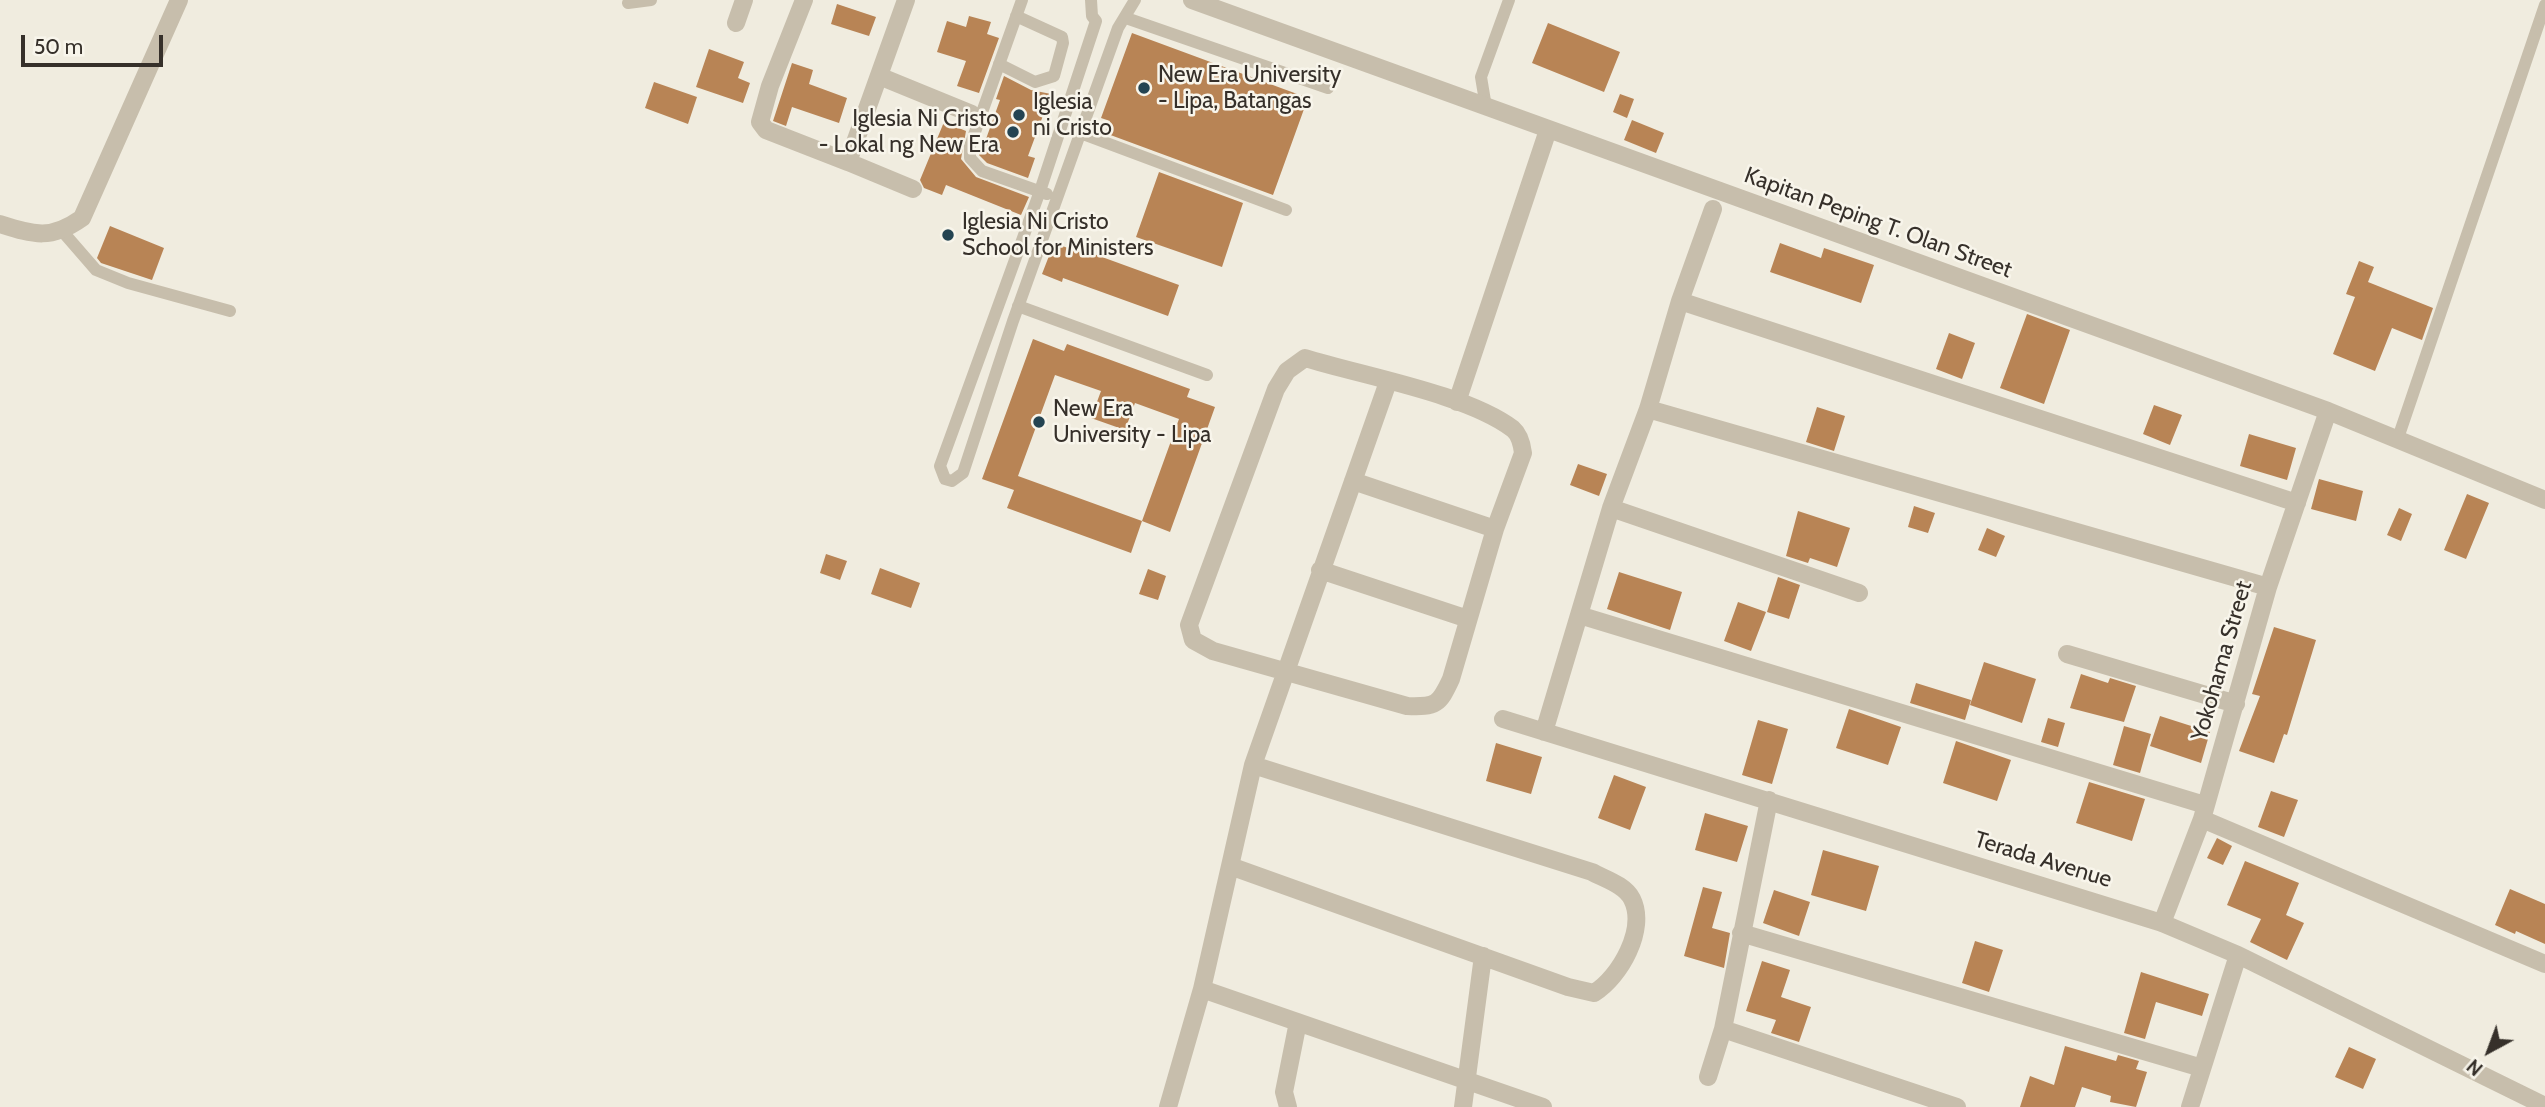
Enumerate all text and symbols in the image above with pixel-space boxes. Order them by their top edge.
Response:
scale bar [24,21,166,65]
text: 50 m [34,34,83,59]
place label: New Era University - Lipa, Batangas [1158,61,1341,115]
marker: New Era University - Lipa, Batangas [1136,80,1152,96]
place label: Iglesia ni Cristo [1033,88,1112,142]
place label: Iglesia Ni Cristo - Lokal ng New Era [819,105,999,159]
marker: Iglesia ni Cristo [1011,107,1027,123]
marker: Iglesia Ni Cristo - Lokal ng New Era [1005,124,1021,140]
street label: Kapitan Peping T. Olan Street [1740,162,2016,284]
place label: Iglesia Ni Cristo School for Ministers [962,208,1154,262]
marker: Iglesia Ni Cristo School for Ministers [940,227,956,243]
place label: New Era University - Lipa [1053,395,1211,449]
marker: New Era University - Lipa [1031,414,1047,430]
street label: Yokohama Street [2186,578,2258,744]
street label: Terada Avenue [1971,826,2115,894]
north arrow [2454,1016,2524,1086]
text: N [2462,1054,2488,1080]

